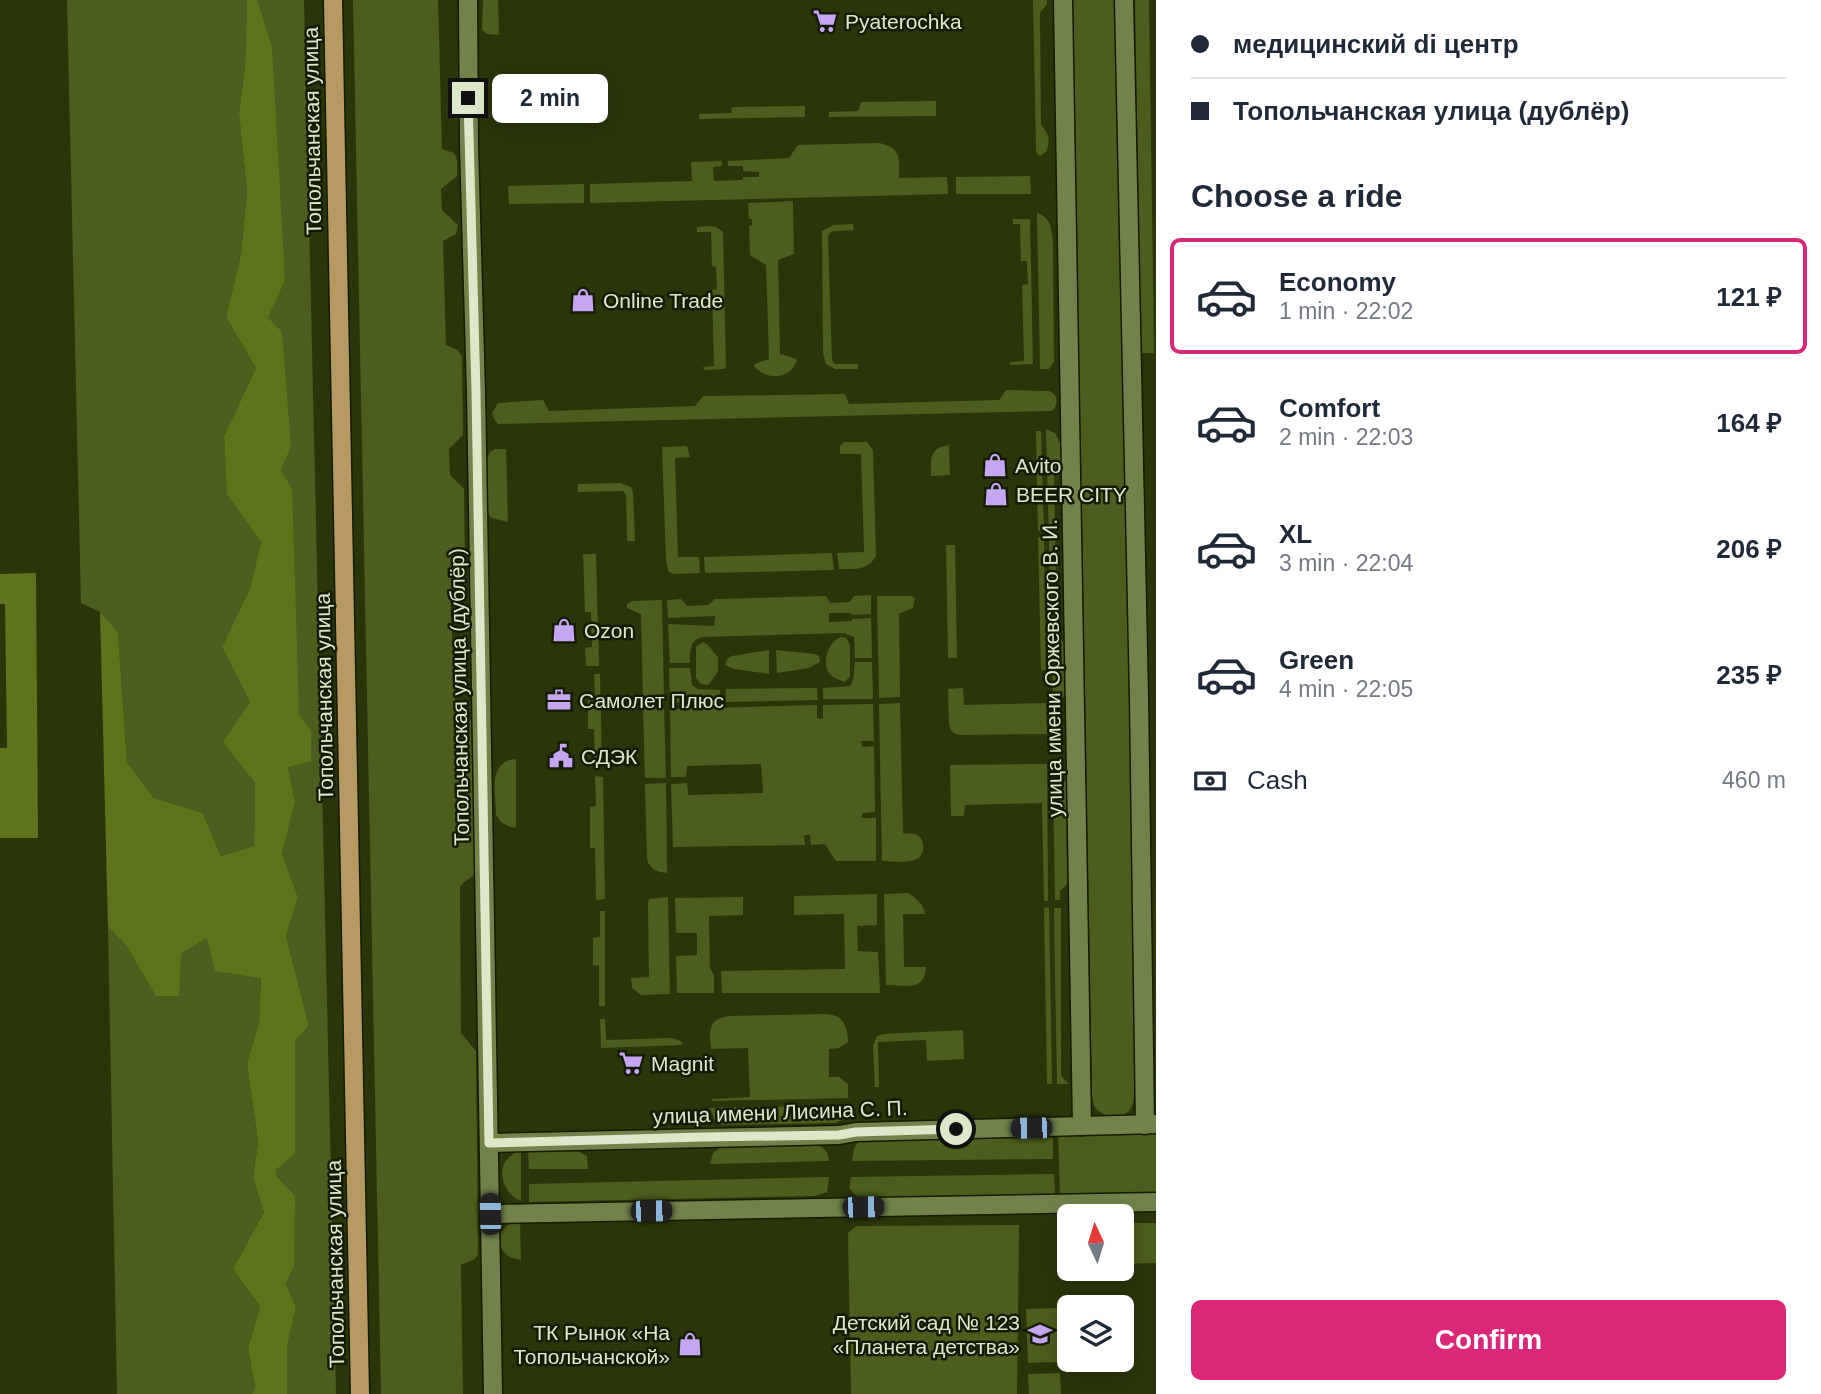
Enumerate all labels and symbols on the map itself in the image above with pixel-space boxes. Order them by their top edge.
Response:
supermarket icon: Pyaterochka [811,7,839,35]
place label: Pyaterochka [845,10,962,33]
street label: Топольчанская улица [299,26,325,235]
callout: 2 min [492,74,608,122]
route end [452,82,484,114]
shop icon: Online Trade [569,286,597,314]
place label: Online Trade [603,289,723,312]
shop icon: Avito [981,451,1009,479]
place label: Avito [1015,454,1061,477]
shop icon: BEER CITY [982,480,1010,508]
place label: BEER CITY [1016,483,1127,506]
street label: улица имени Оржевского В. И. [1038,519,1066,817]
street label: Топольчанская улица (дублёр) [445,548,473,846]
street label: Топольчанская улица [311,592,337,801]
shop icon: Ozon [550,616,578,644]
place label: Ozon [584,619,634,642]
office icon: Самолет Плюс [545,686,573,714]
place label: Самолет Плюс [579,689,724,712]
public building icon: СДЭК [547,742,575,770]
place label: СДЭК [581,745,638,768]
supermarket icon: Magnit [617,1049,645,1077]
place label: Magnit [651,1052,714,1075]
street label: улица имени Лисина С. П. [652,1096,908,1128]
route start [940,1113,972,1145]
car [1010,1117,1053,1139]
street label: Топольчанская улица [322,1159,348,1368]
car [480,1193,501,1235]
car [842,1196,885,1218]
car [630,1200,673,1222]
north arrow [1057,1204,1134,1281]
place label: Детский сад № 123 «Планета детства» [833,1311,1020,1358]
school or university icon: Детский сад № 123 «Планета детства» [1026,1320,1054,1348]
place label: ТК Рынок «На Топольчанской» [514,1321,670,1368]
shop icon: ТК Рынок «На Топольчанской» [676,1330,704,1358]

